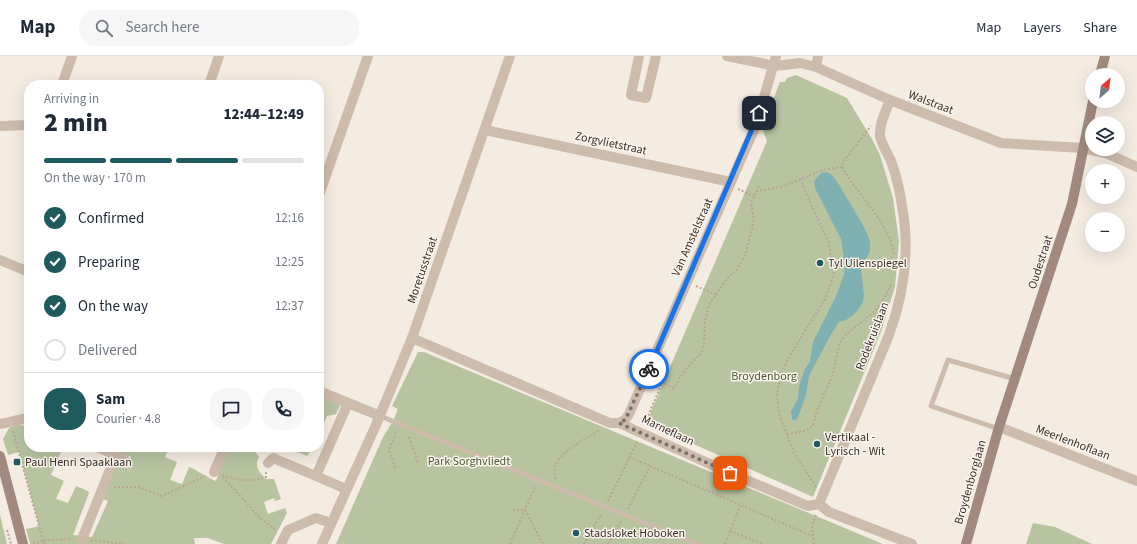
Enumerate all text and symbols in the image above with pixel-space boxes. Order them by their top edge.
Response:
search box [79,10,359,46]
text: Map [20,14,55,41]
icon: search [93,17,115,39]
text: Search here [125,17,199,38]
text: Map [976,18,1001,38]
text: Layers [1023,18,1061,38]
text: Share [1083,18,1117,38]
north arrow [1085,68,1125,108]
map controls [1085,68,1125,252]
street label: Walstraat [906,86,956,119]
text: Arriving in [44,90,99,108]
pin [742,96,776,130]
icon: home [748,102,770,124]
text: 2 min [44,104,108,141]
text: 12:44–12:49 [223,104,304,125]
button: layers [1085,116,1125,156]
street label: Zorgvlietstraat [573,128,648,159]
button: + [1085,164,1125,204]
text: On the way · 170 m [44,169,146,187]
street label: Van Amstelstraat [668,195,717,279]
icon: check [44,207,66,229]
text: Confirmed [78,208,144,229]
text: 12:16 [275,209,304,227]
button: − [1085,212,1125,252]
street label: Oudestraat [1024,233,1057,291]
street label: Moretusstraat [403,235,442,306]
icon: check [44,251,66,273]
text: Preparing [78,252,139,273]
text: 12:25 [275,253,304,271]
place label: Tyl Uilenspiegel [828,255,907,272]
marker: Tyl Uilenspiegel [815,258,825,268]
icon: check [44,295,66,317]
text: On the way [78,296,148,317]
text: 12:37 [275,297,304,315]
street label: Rodekruislaan [852,299,893,373]
text: Delivered [78,340,137,361]
courier [629,349,669,389]
icon: bike [638,358,660,380]
park label: Broydenborg [731,368,797,385]
button: chat [210,388,252,430]
button: phone [262,388,304,430]
text: Sam [96,389,125,410]
text: S [61,398,69,419]
text: Courier · 4.8 [96,410,161,428]
street label: Marneflaan [639,411,697,450]
street label: Meerlenhoflaan [1033,420,1113,464]
place label: Vertikaal - Lyrisch - Wit [825,429,885,460]
street label: Broydenborglaan [950,438,991,526]
marker: Vertikaal - Lyrisch - Wit [812,439,822,449]
park label: Park Sorghvliedt [428,453,510,470]
place label: Paul Henri Spaaklaan [25,454,132,471]
pin [713,456,747,490]
marker: Paul Henri Spaaklaan [12,457,22,467]
icon: bag [719,462,741,484]
place label: Stadsloket Hoboken [584,525,685,542]
marker: Stadsloket Hoboken [571,528,581,538]

